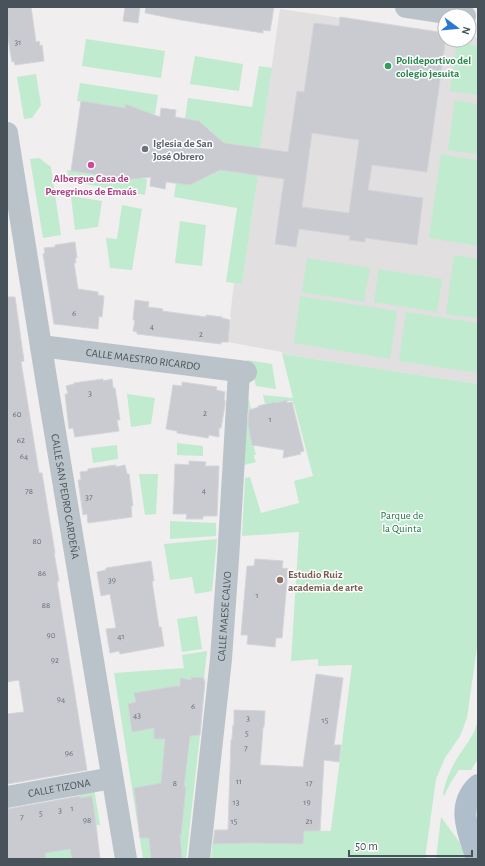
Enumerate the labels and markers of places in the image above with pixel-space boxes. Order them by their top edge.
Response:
place label: Polideportivo del colegio jesuita [396,55,471,79]
marker: Polideportivo del colegio jesuita [383,61,393,71]
place label: Iglesia de San José Obrero [153,138,213,162]
marker: Iglesia de San José Obrero [140,144,150,154]
marker: Albergue Casa de Peregrinos de Emaús [86,160,96,170]
place label: Albergue Casa de Peregrinos de Emaús [45,173,137,197]
place label: Estudio Ruiz academia de arte [288,569,363,593]
marker: Estudio Ruiz academia de arte [275,575,285,585]

